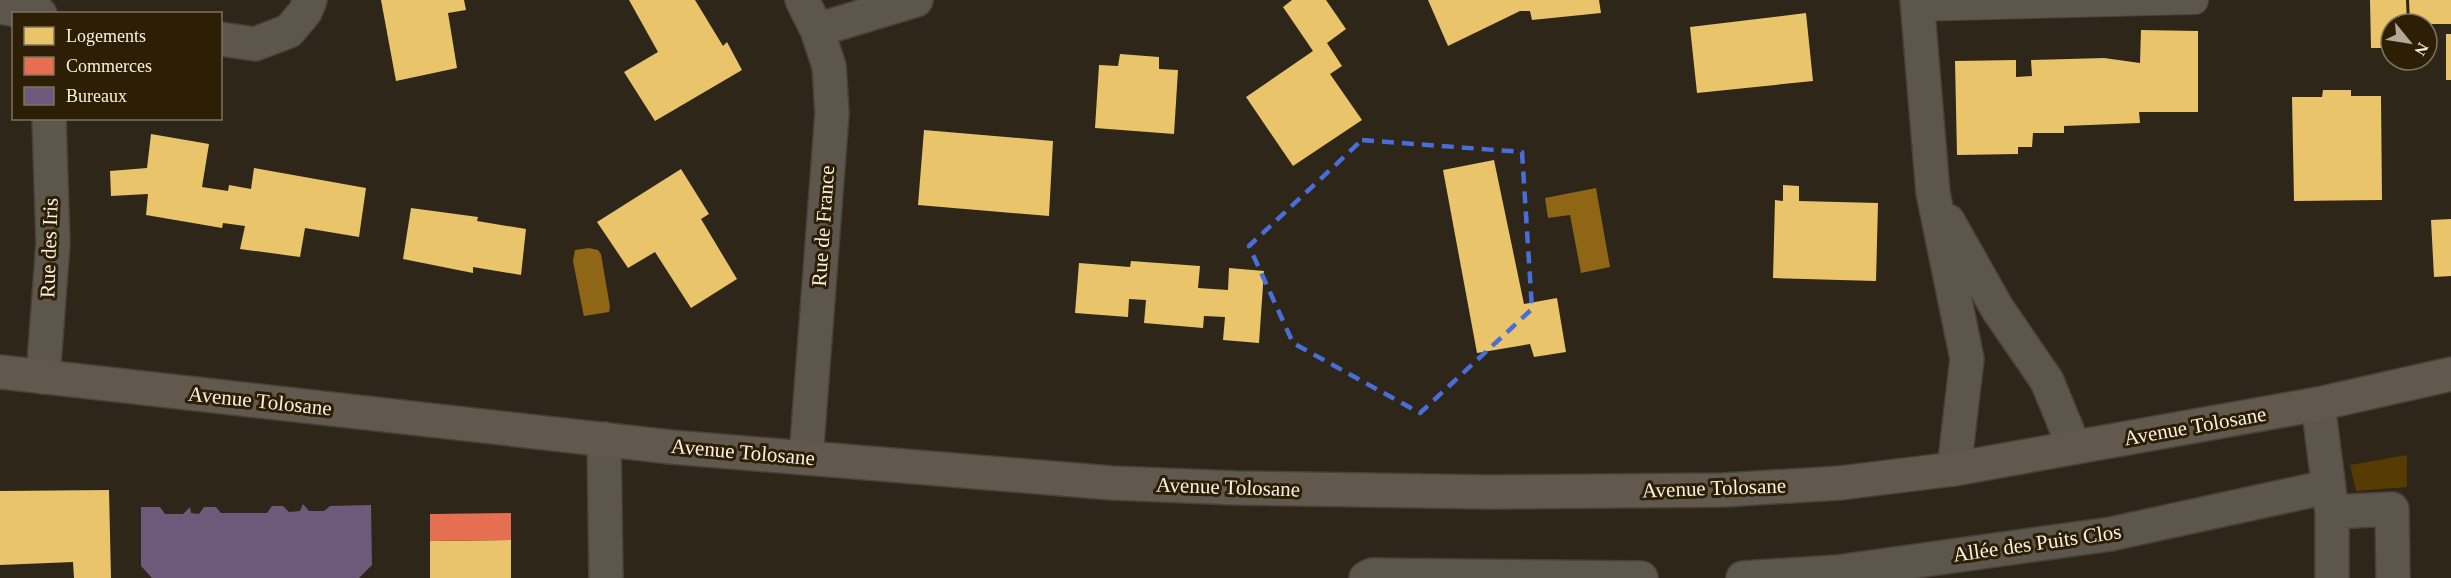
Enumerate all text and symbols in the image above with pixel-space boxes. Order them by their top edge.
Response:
legend [12,12,222,120]
north arrow [2379,12,2439,72]
text: Logements [66,26,146,46]
text: N [2411,40,2432,59]
text: Commerces [66,56,152,76]
text: Bureaux [66,86,127,106]
street label: Rue de France [807,165,839,287]
street label: Rue des Iris [35,197,63,299]
street label: Avenue Tolosane [187,382,333,420]
street label: Avenue Tolosane [2122,402,2268,450]
street label: Avenue Tolosane [670,434,816,470]
street label: Avenue Tolosane [1156,472,1300,502]
street label: Avenue Tolosane [1642,473,1786,503]
street label: Allée des Puits Clos [1951,519,2123,567]

